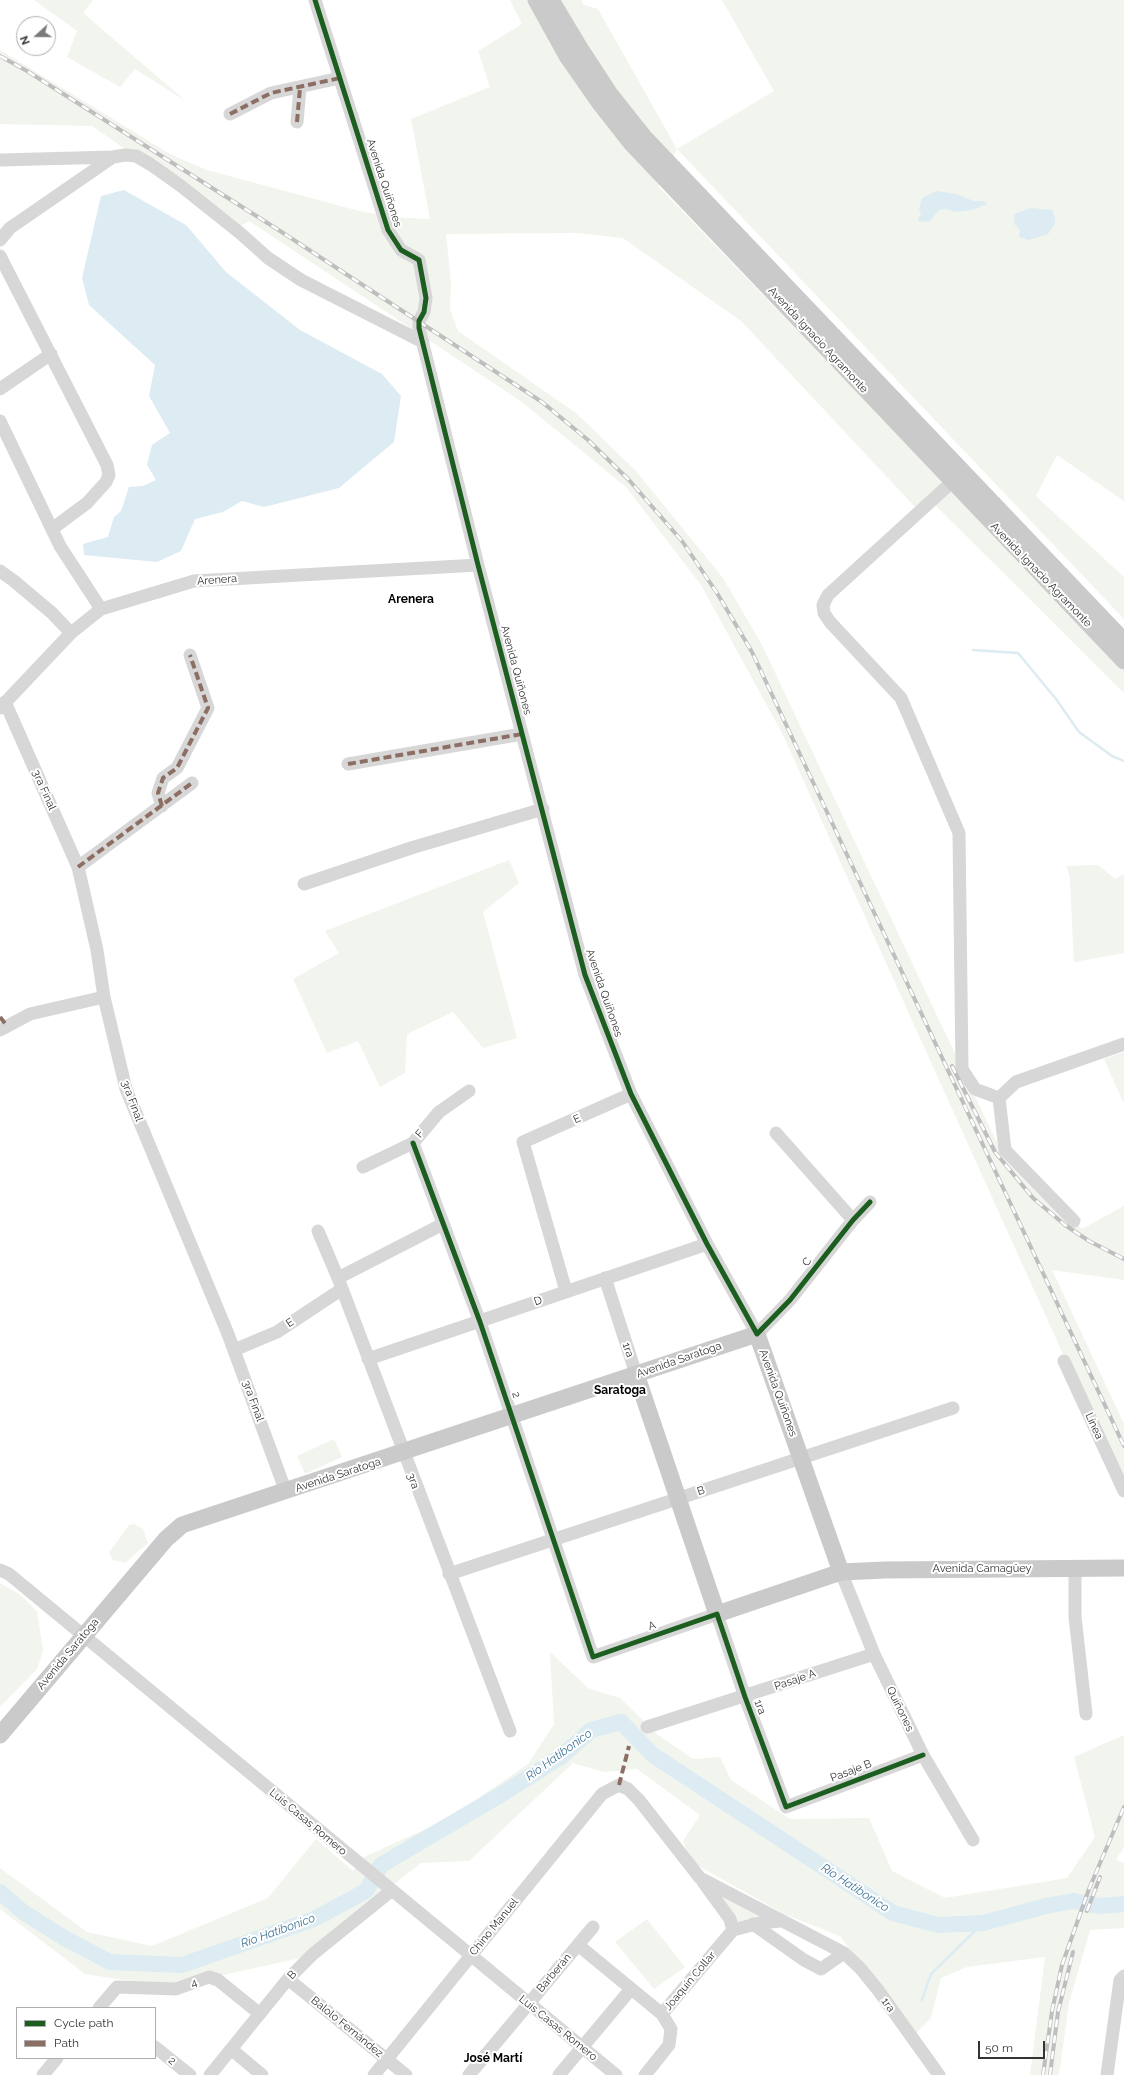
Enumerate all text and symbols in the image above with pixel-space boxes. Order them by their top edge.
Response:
north arrow [16,16,56,56]
text: N [18,34,33,46]
street label: Avenida Quiñones [364,137,404,229]
street label: Avenida Ignacio Agramonte [765,284,871,396]
street label: Avenida Ignacio Agramonte [988,520,1094,630]
street label: Arenera [196,572,238,588]
district label: Arenera [388,592,434,606]
street label: Avenida Quiñones [498,624,534,716]
street label: 3ra Final [29,768,59,812]
street label: Avenida Quiñones [583,947,625,1039]
street label: 3ra Final [118,1079,146,1123]
street label: E [571,1112,583,1126]
street label: F [413,1127,427,1141]
street label: C [799,1255,815,1269]
street label: D [532,1293,544,1309]
street label: E [284,1316,296,1330]
street label: Avenida Saratoga [635,1339,723,1381]
street label: 1ra [619,1341,637,1359]
street label: Avenida Quiñones [756,1348,800,1438]
street label: 3ra Final [239,1379,267,1423]
district label: Saratoga [594,1383,646,1397]
street label: 2 [509,1390,523,1400]
street label: Línea [1082,1411,1106,1441]
street label: Avenida Saratoga [294,1455,382,1495]
street label: 3ra [404,1471,422,1491]
street label: B [695,1484,707,1498]
street label: Avenida Camagüey [933,1562,1031,1576]
street label: Avenida Saratoga [34,1616,102,1692]
street label: A [646,1619,658,1633]
street label: Pasaje A [772,1667,818,1693]
street label: Quiñones [883,1684,917,1734]
street label: 1ra [751,1698,769,1716]
water label: Río Hatibonico [523,1726,595,1784]
street label: Pasaje B [828,1757,874,1785]
street label: Luis Casas Romero [267,1786,349,1858]
water label: Río Hatibonico [818,1861,892,1915]
street label: Chino Manuel [467,1896,521,1958]
water label: Río Hatibonico [239,1911,317,1951]
street label: Joaquín Collar [662,1949,718,2013]
street label: Barberán [534,1951,574,1995]
street label: B [285,1968,299,1982]
street label: 4 [189,1976,199,1990]
street label: Luis Casas Romero [516,1992,600,2064]
street label: Balolo Fernández [308,1994,386,2060]
street label: 1ra [878,1995,898,2015]
legend [16,2007,156,2059]
text: Cycle path [54,2016,113,2030]
scale bar [980,2033,1047,2059]
text: Path [54,2036,79,2050]
text: 50 m [985,2041,1013,2055]
district label: José Martí [464,2051,522,2065]
street label: 2 [166,2054,178,2068]

